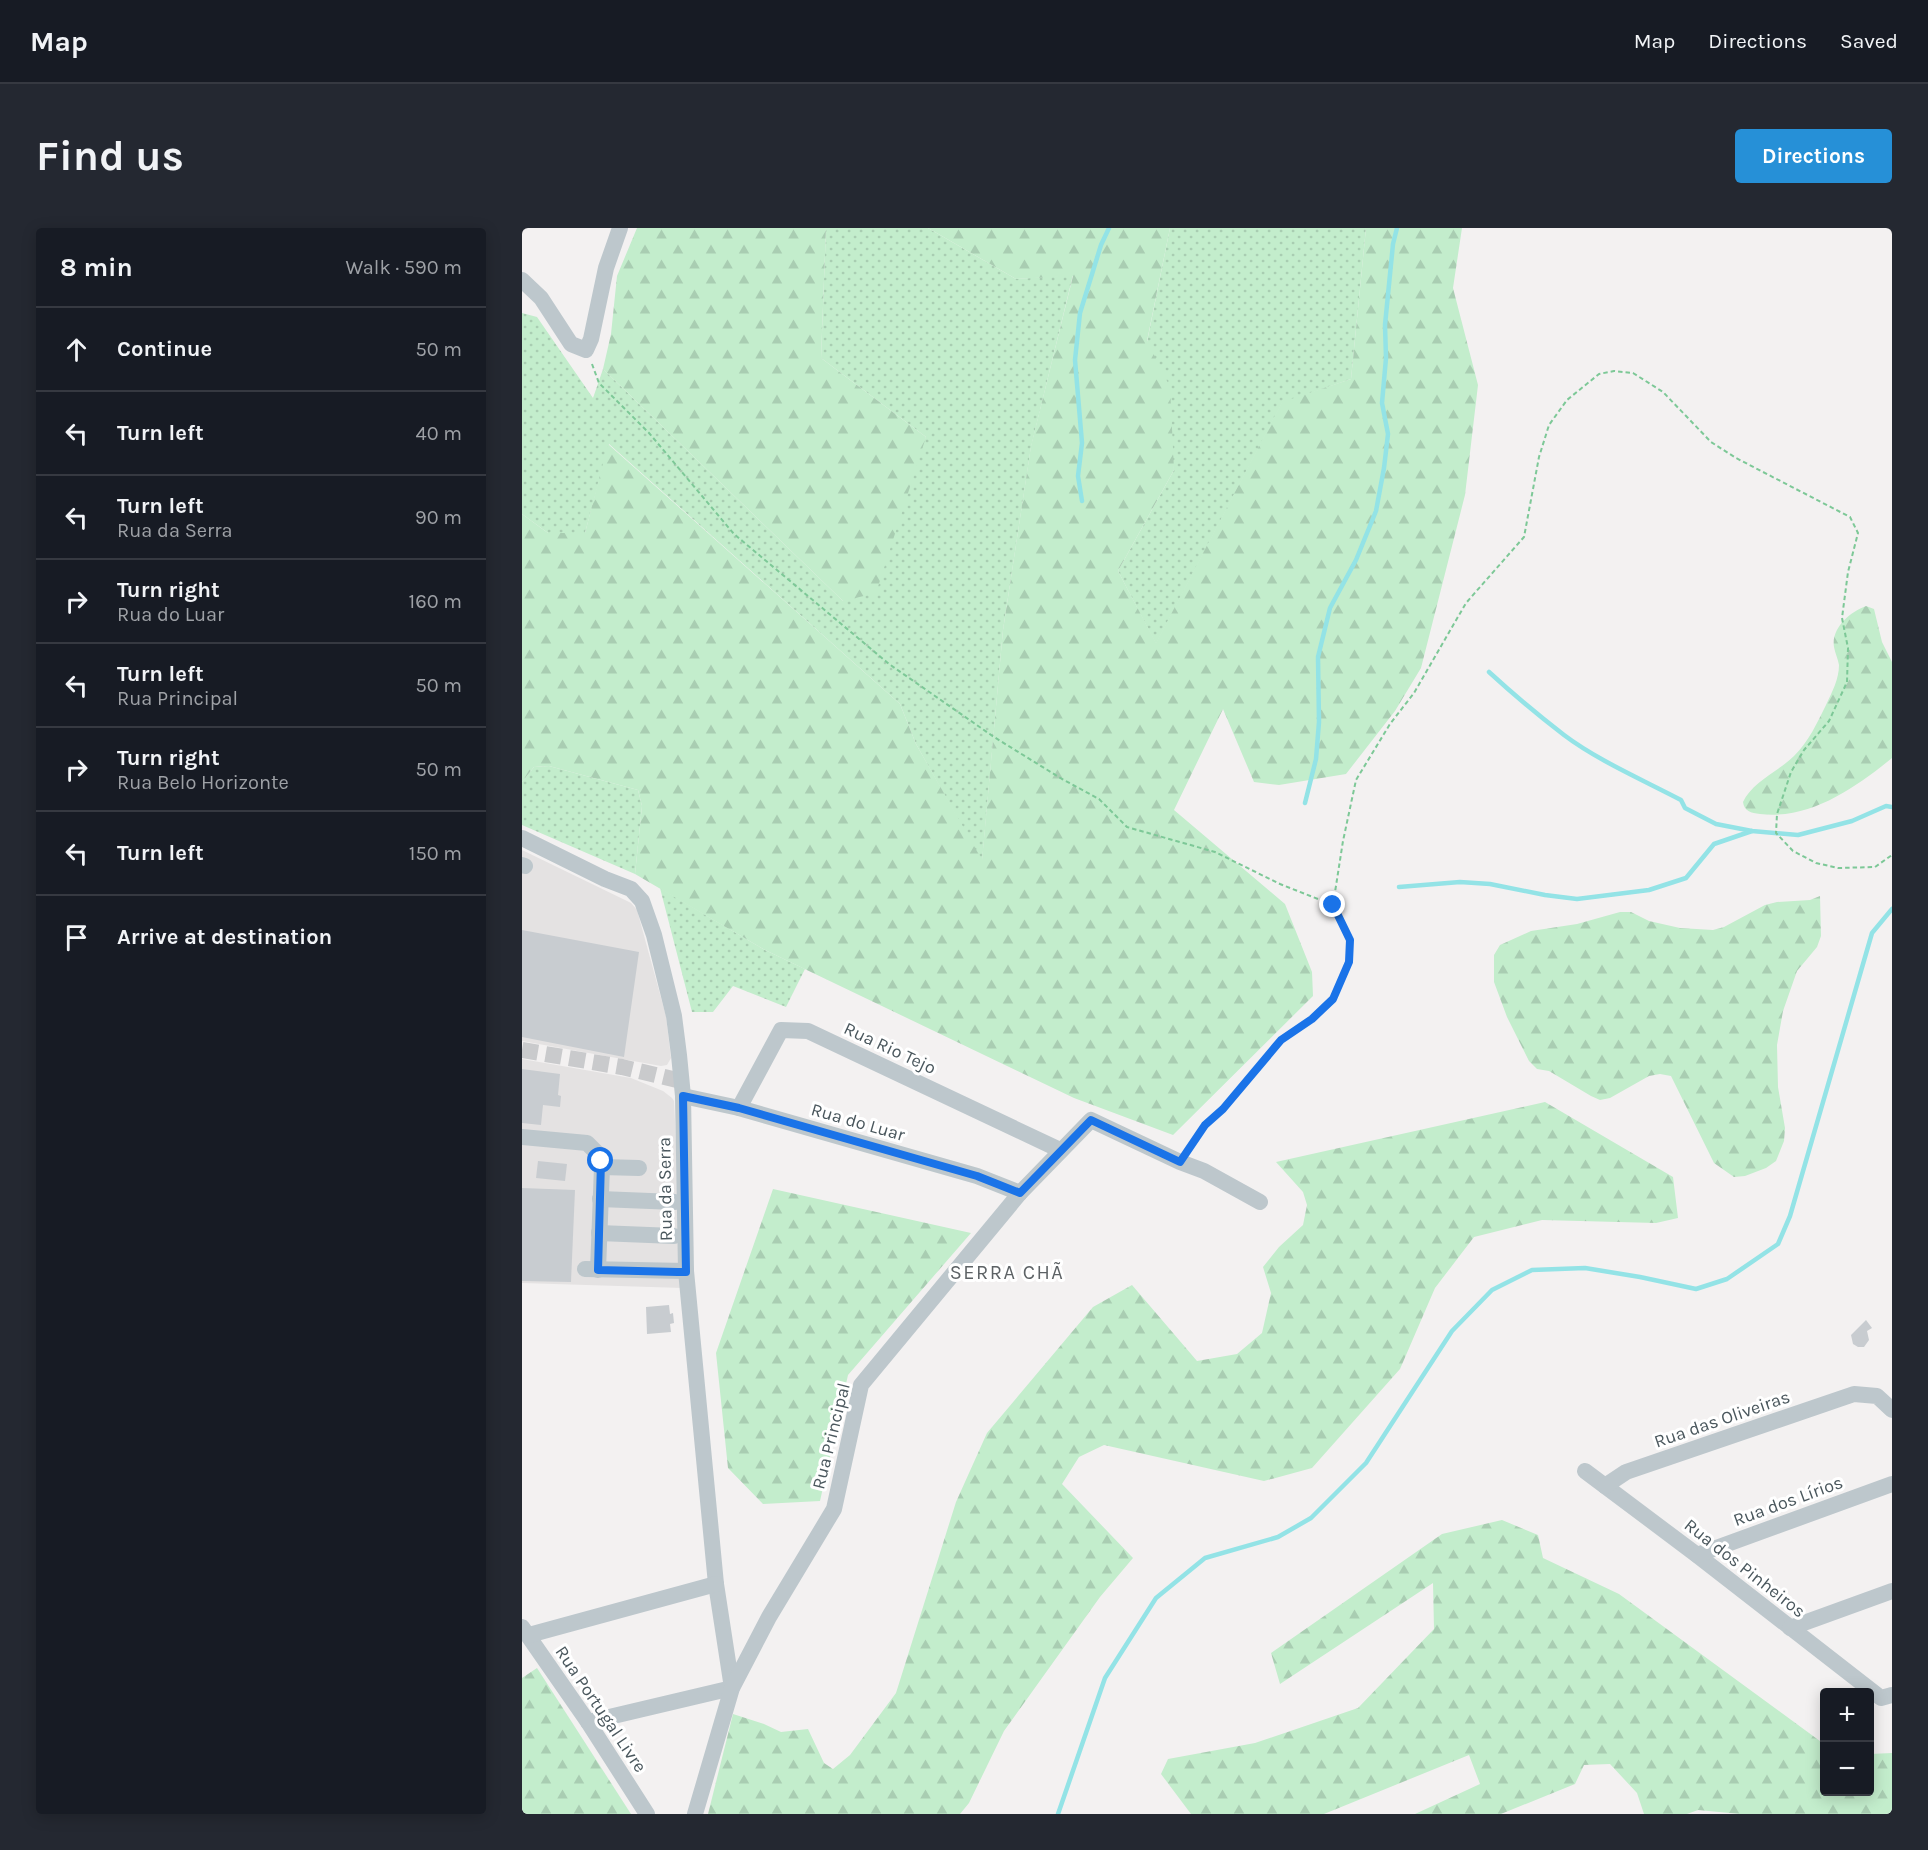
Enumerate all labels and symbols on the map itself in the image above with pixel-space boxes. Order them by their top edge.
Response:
route end [1319,891,1345,917]
street label: Rua Rio Tejo [840,1017,940,1079]
street label: Rua do Luar [809,1098,908,1146]
street label: Rua da Serra [653,1137,677,1241]
route start [587,1147,613,1173]
district label: SERRA CHÃ [950,1261,1064,1284]
street label: Rua Principal [807,1380,855,1492]
street label: Rua das Oliveiras [1651,1385,1793,1453]
street label: Rua dos Lírios [1730,1471,1846,1531]
street label: Rua dos Pinheiros [1680,1514,1810,1622]
street label: Rua Portugal Livre [550,1641,652,1777]

